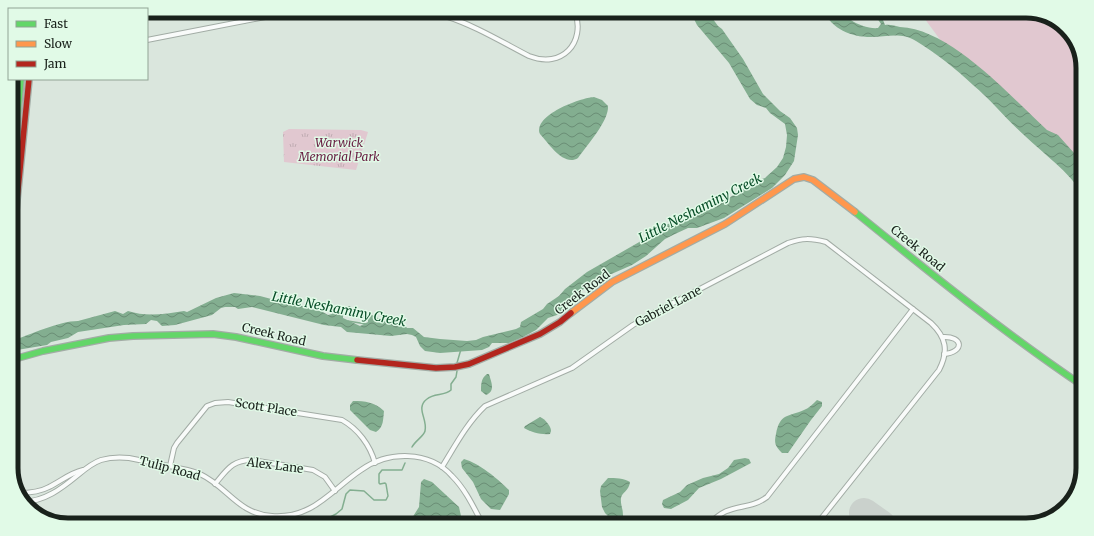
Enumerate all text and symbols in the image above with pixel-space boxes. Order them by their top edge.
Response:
legend [8,8,148,80]
text: Fast [44,16,68,31]
text: Slow [44,36,73,51]
text: Jam [43,56,67,71]
park label: Warwick Memorial Park [297,135,380,164]
water label: Little Neshaminy Creek [635,170,765,246]
street label: Creek Road [888,222,948,274]
street label: Creek Road [551,266,613,318]
street label: Gabriel Lane [632,282,704,330]
water label: Little Neshaminy Creek [271,288,407,330]
street label: Creek Road [241,319,307,349]
street label: Scott Place [234,395,298,419]
street label: Tulip Road [138,453,202,483]
street label: Alex Lane [245,454,304,476]

